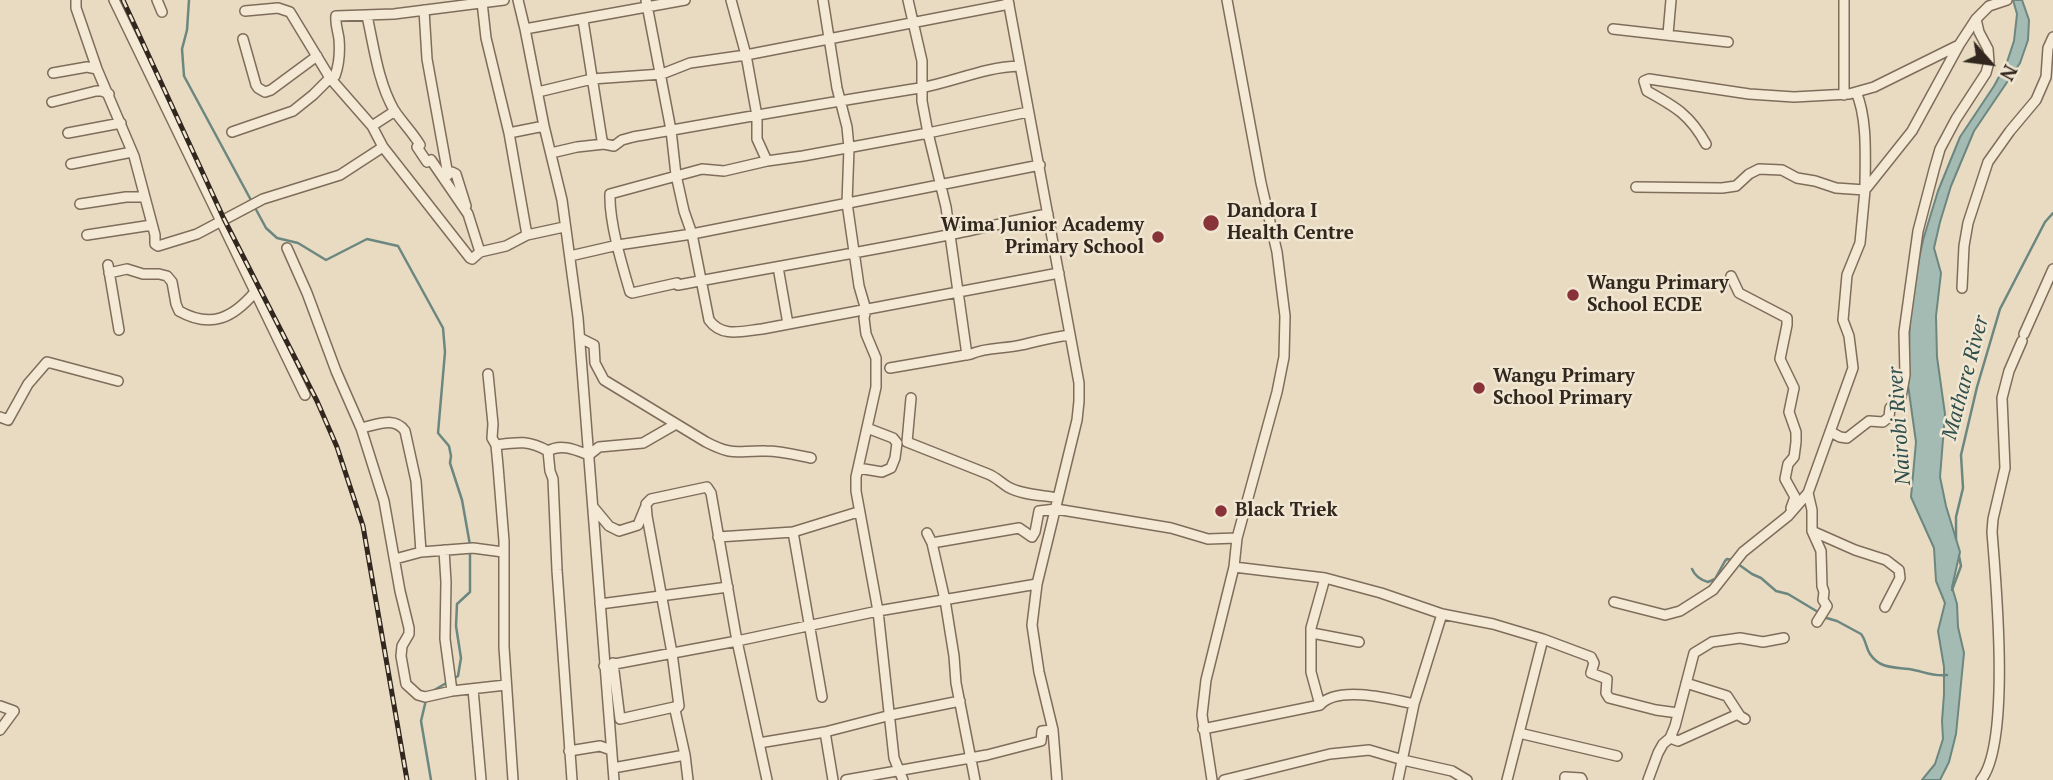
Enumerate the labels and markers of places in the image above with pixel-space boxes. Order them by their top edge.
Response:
place label: Dandora I Health Centre [1227,201,1354,245]
marker: Dandora I Health Centre [1201,213,1221,233]
place label: Wima Junior Academy Primary School [941,215,1144,259]
marker: Wima Junior Academy Primary School [1150,229,1166,245]
place label: Wangu Primary School ECDE [1587,273,1729,317]
marker: Wangu Primary School ECDE [1565,287,1581,303]
place label: Wangu Primary School Primary [1493,366,1635,410]
marker: Wangu Primary School Primary [1471,380,1487,396]
place label: Black Triek [1235,500,1338,522]
marker: Black Triek [1213,503,1229,519]

